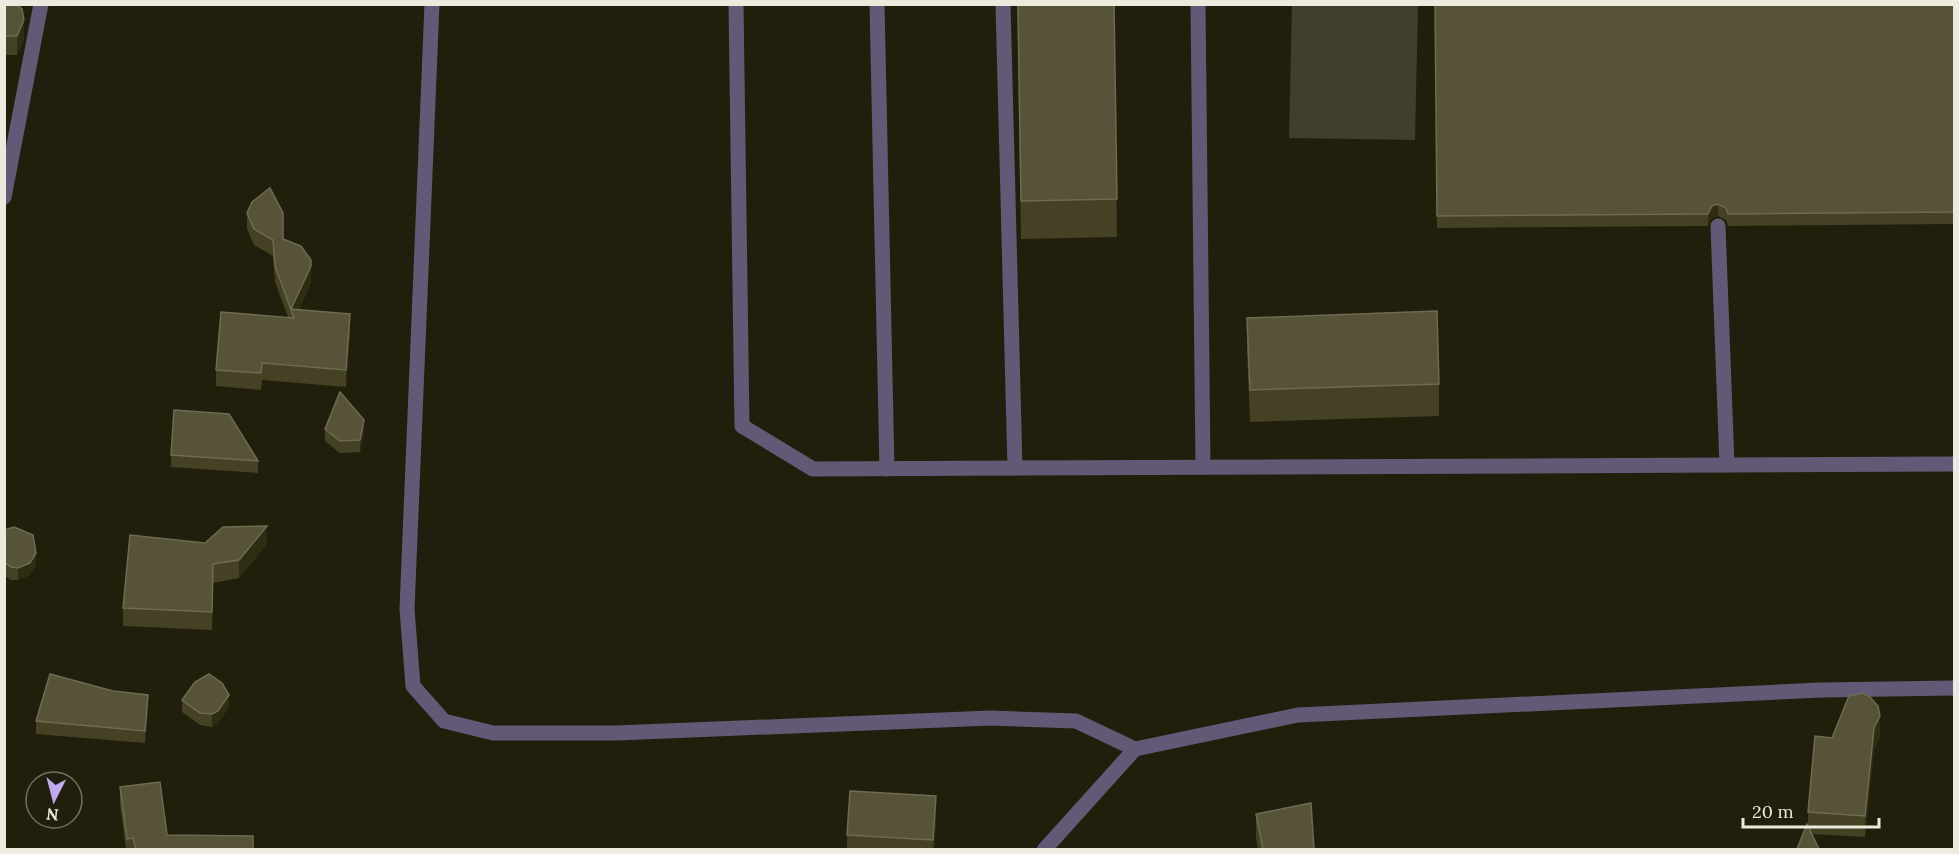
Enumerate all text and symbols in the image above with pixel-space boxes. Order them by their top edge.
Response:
north arrow [24,770,84,830]
scale bar [1743,791,1880,829]
text: 20 m [1752,800,1794,823]
text: N [45,804,60,826]

